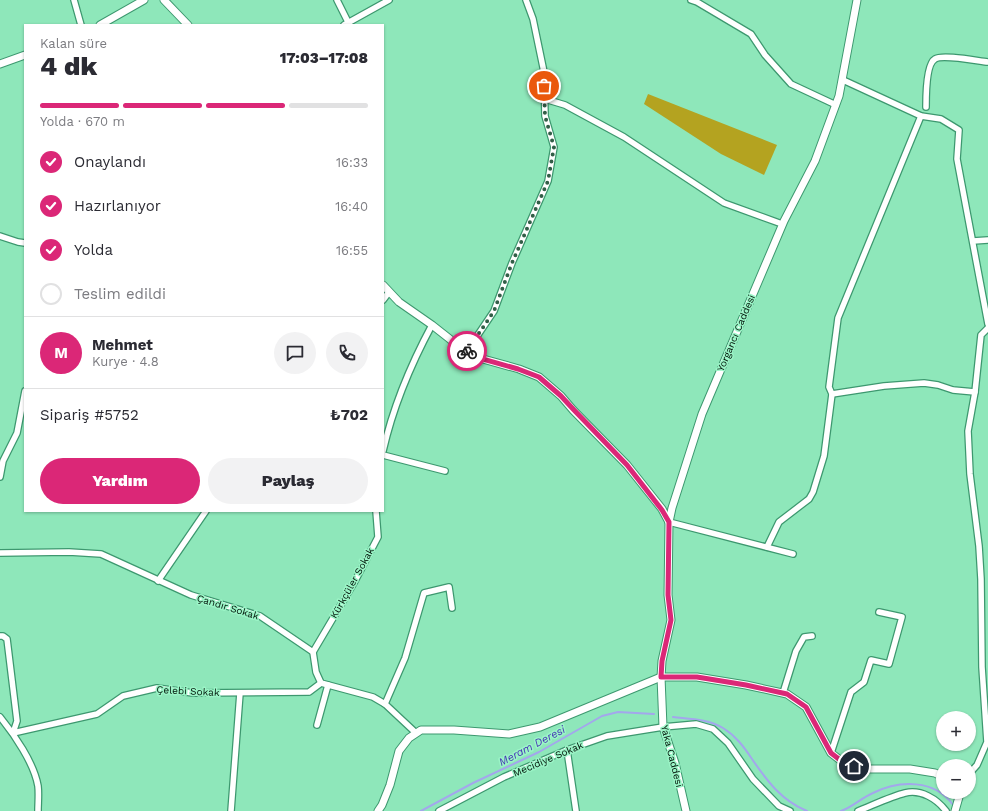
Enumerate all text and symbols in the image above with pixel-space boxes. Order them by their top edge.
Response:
text: Kalan süre [40,36,107,51]
text: 17:03–17:08 [280,49,368,67]
text: 4 dk [40,51,97,81]
pin [527,69,561,103]
icon: bag [533,75,555,97]
text: Yolda · 670 m [40,114,125,129]
icon: check [40,151,62,173]
text: Onaylandı [74,153,146,171]
text: 16:33 [336,155,368,170]
icon: check [40,195,62,217]
text: Hazırlanıyor [74,197,161,215]
text: 16:40 [335,199,368,214]
icon: check [40,239,62,261]
text: Yolda [74,241,113,259]
text: 16:55 [336,243,368,258]
text: Teslim edildi [74,285,166,303]
street label: Yorgancı Caddesi [715,293,757,373]
courier [447,331,487,371]
button: chat [274,332,316,374]
button: phone [326,332,368,374]
text: Mehmet [92,336,153,354]
icon: bike [456,340,478,362]
text: M [54,344,68,362]
text: Kurye · 4.8 [92,354,159,369]
text: Sipariş #5752 [40,406,139,424]
text: ₺702 [330,406,368,424]
button: Yardım [40,458,200,504]
button: Paylaş [208,458,368,504]
street label: Kürkçüler Sokak [328,545,376,620]
street label: Çandır Sokak [196,592,261,622]
street label: Çelebi Sokak [156,684,220,698]
map controls [936,711,976,799]
button: + [936,711,976,751]
water label: Meram Deresi [497,723,568,769]
street label: Yaka Caddesi [659,724,685,788]
street label: Mecidiye Sokak [511,739,585,779]
pin [837,749,871,783]
icon: home [843,755,865,777]
button: − [936,759,976,799]

